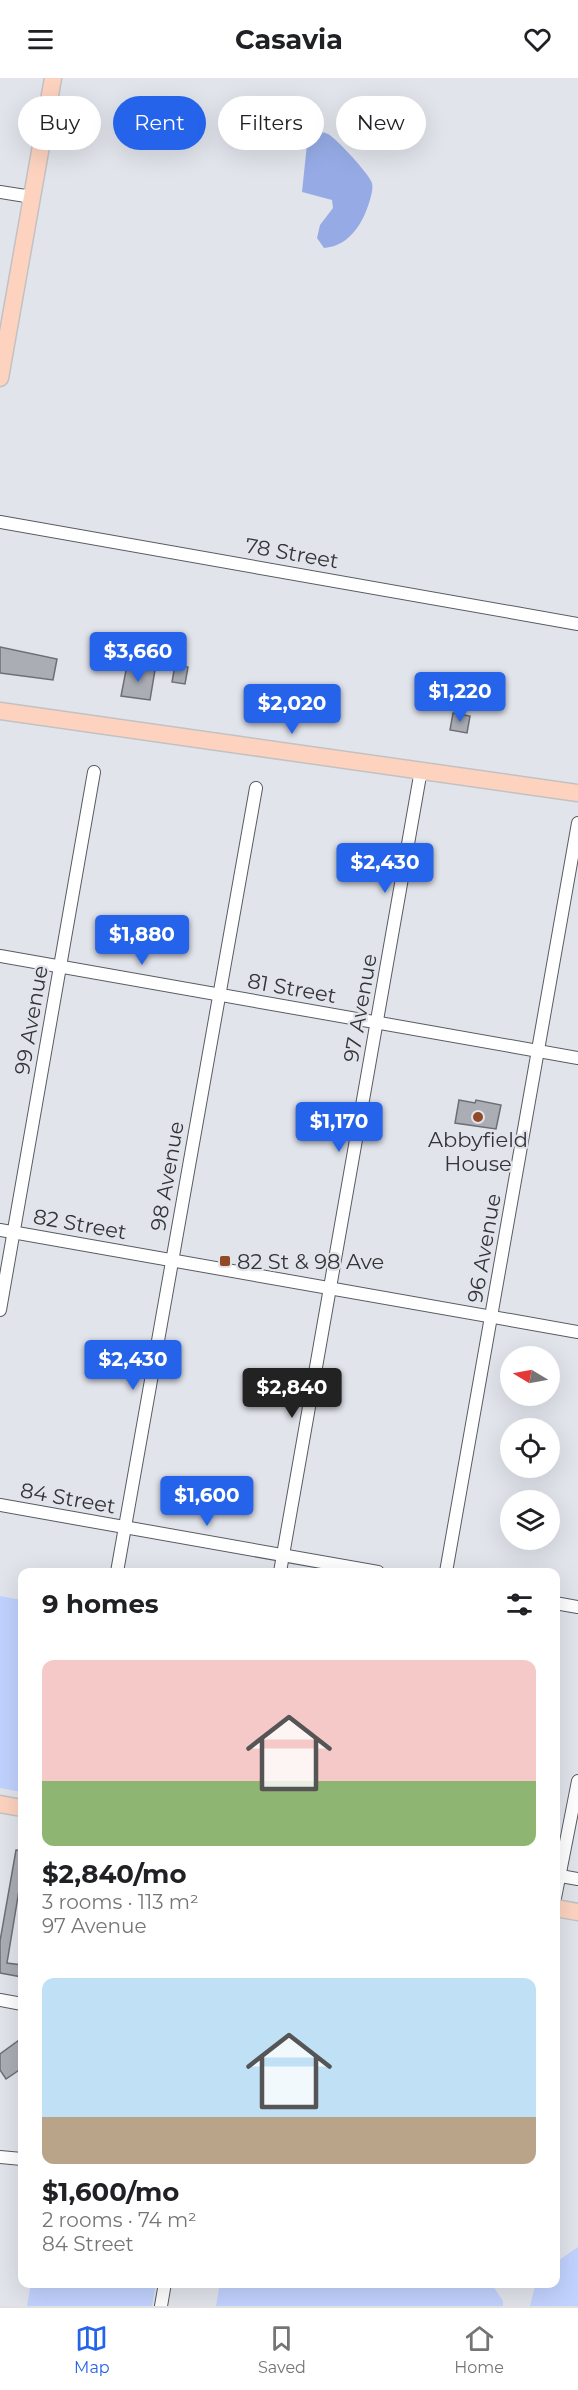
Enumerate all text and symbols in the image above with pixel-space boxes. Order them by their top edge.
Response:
icon: menu [24,23,57,56]
text: Casavia [235,23,343,56]
icon: heart [521,23,554,56]
chip: Buy [18,96,101,150]
chip: Rent [113,96,206,150]
chip: Filters [218,96,324,150]
chip: New [336,96,426,150]
street label: 78 Street [243,532,341,574]
pin: $3,660 [89,632,187,683]
text: $3,660 [104,639,172,663]
pin: $1,220 [411,672,509,723]
text: $1,220 [428,679,492,703]
pin: $2,020 [243,684,341,735]
text: $2,020 [258,691,326,715]
pin: $2,430 [336,843,434,894]
text: $2,430 [350,850,420,874]
pin: $1,880 [93,915,191,966]
text: $1,880 [109,922,175,946]
street label: 97 Avenue [338,952,382,1064]
street label: 99 Avenue [9,963,53,1077]
street label: 81 Street [246,968,338,1008]
pin: $1,170 [290,1102,388,1153]
text: $1,170 [310,1109,368,1133]
marker: Abbyfield House [471,1110,485,1124]
street label: 98 Avenue [145,1119,189,1233]
place label: Abbyfield House [428,1127,528,1176]
street label: 96 Avenue [462,1191,506,1305]
street label: 82 Street [31,1203,129,1245]
place label: 82 St & 98 Ave [237,1249,384,1274]
marker: 82 St & 98 Ave [218,1254,232,1268]
pin: $2,430 [84,1340,182,1391]
north arrow [500,1346,560,1406]
map controls [500,1346,560,1550]
text: $2,430 [98,1347,168,1371]
pin: $2,840 [243,1368,341,1419]
text: $2,840 [257,1375,327,1399]
button: locate [500,1418,560,1478]
pin: $1,600 [158,1476,256,1527]
street label: 84 Street [18,1477,118,1519]
text: $1,600 [174,1483,240,1507]
button: layers [500,1490,560,1550]
text: 9 homes [42,1588,159,1620]
icon: filters [503,1588,536,1621]
icon: home [235,1699,343,1807]
text: $2,840/mo [42,1858,186,1890]
text: 3 rooms · 113 m² [42,1890,199,1914]
text: 97 Avenue [42,1914,147,1938]
icon: home [235,2017,343,2125]
text: $1,600/mo [42,2176,179,2208]
text: 2 rooms · 74 m² [42,2208,197,2232]
text: 84 Street [42,2232,134,2256]
tab: Map [74,2322,110,2377]
tab: Saved [258,2322,306,2377]
tab: Home [454,2322,504,2377]

